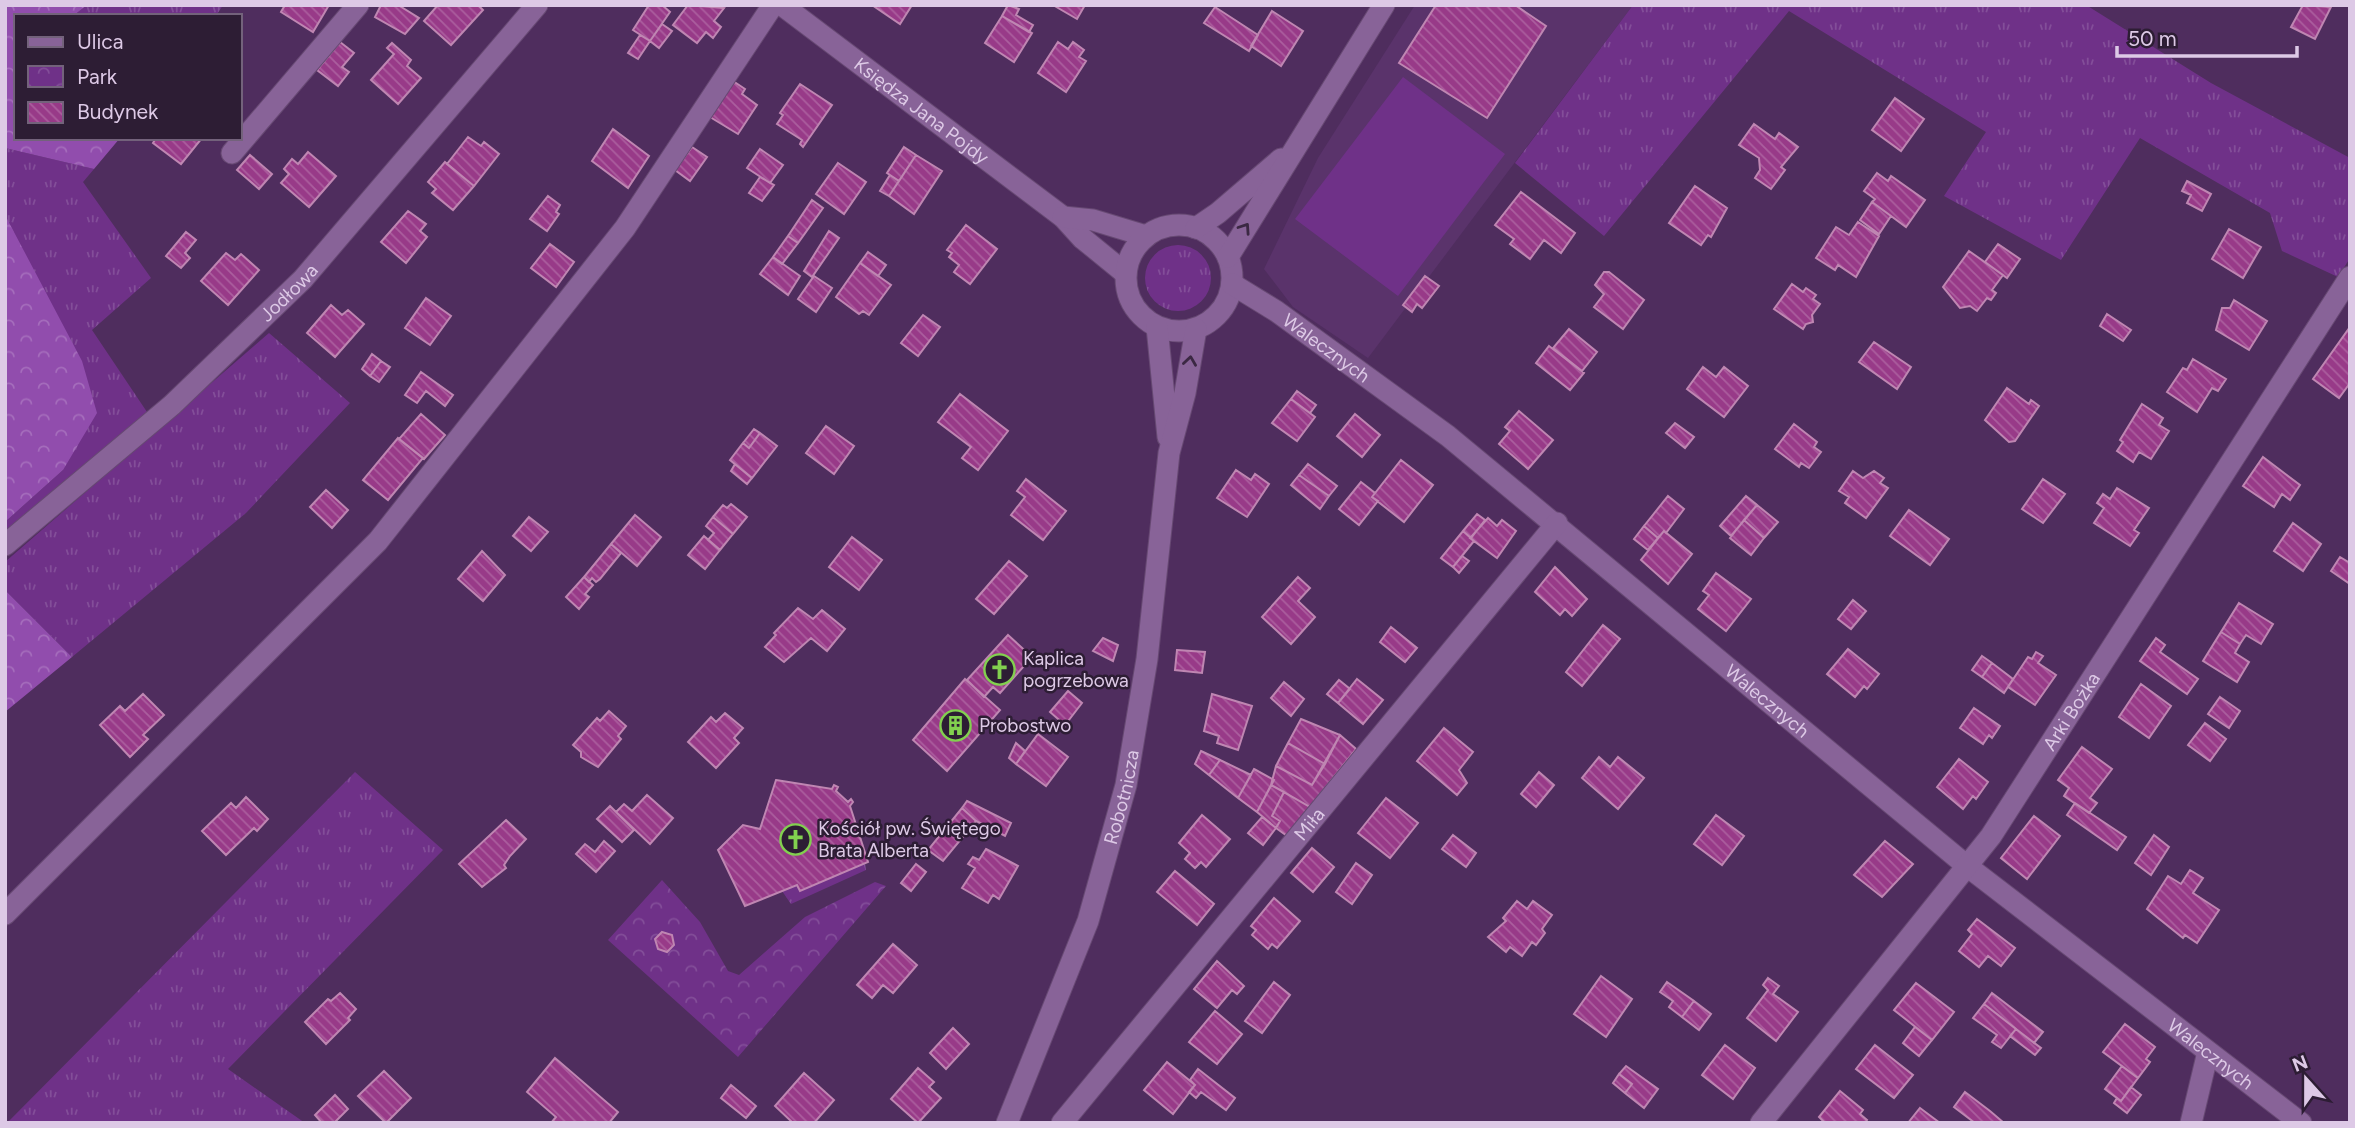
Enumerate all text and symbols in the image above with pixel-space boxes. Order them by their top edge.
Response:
legend [14,14,242,140]
scale bar [2117,14,2297,58]
text: 50 m [2128,26,2177,51]
text: Ulica [77,29,123,54]
street label: Księdza Jana Pojdy [850,52,994,169]
text: Park [77,64,118,89]
text: Budynek [77,99,159,124]
one-way arrow [1237,222,1250,235]
street label: Jodłowa [255,259,323,326]
street label: Walecznych [1278,308,1375,387]
one-way arrow [1182,355,1197,367]
place label: Kaplica pogrzebowa [1023,647,1129,692]
church icon: Kaplica pogrzebowa [983,652,1017,686]
street label: Walecznych [1721,659,1814,742]
street label: Arki Bożka [2038,668,2105,755]
building icon: Probostwo [939,708,973,742]
place label: Probostwo [979,714,1071,737]
street label: Robotnicza [1098,748,1143,847]
street label: Miła [1289,803,1329,845]
place label: Kościół pw. Świętego Brata Alberta [818,817,1001,862]
church icon: Kościół pw. Świętego Brata Alberta [778,822,812,856]
street label: Walecznych [2163,1013,2259,1094]
north arrow [2271,1044,2341,1114]
text: N [2289,1050,2311,1077]

